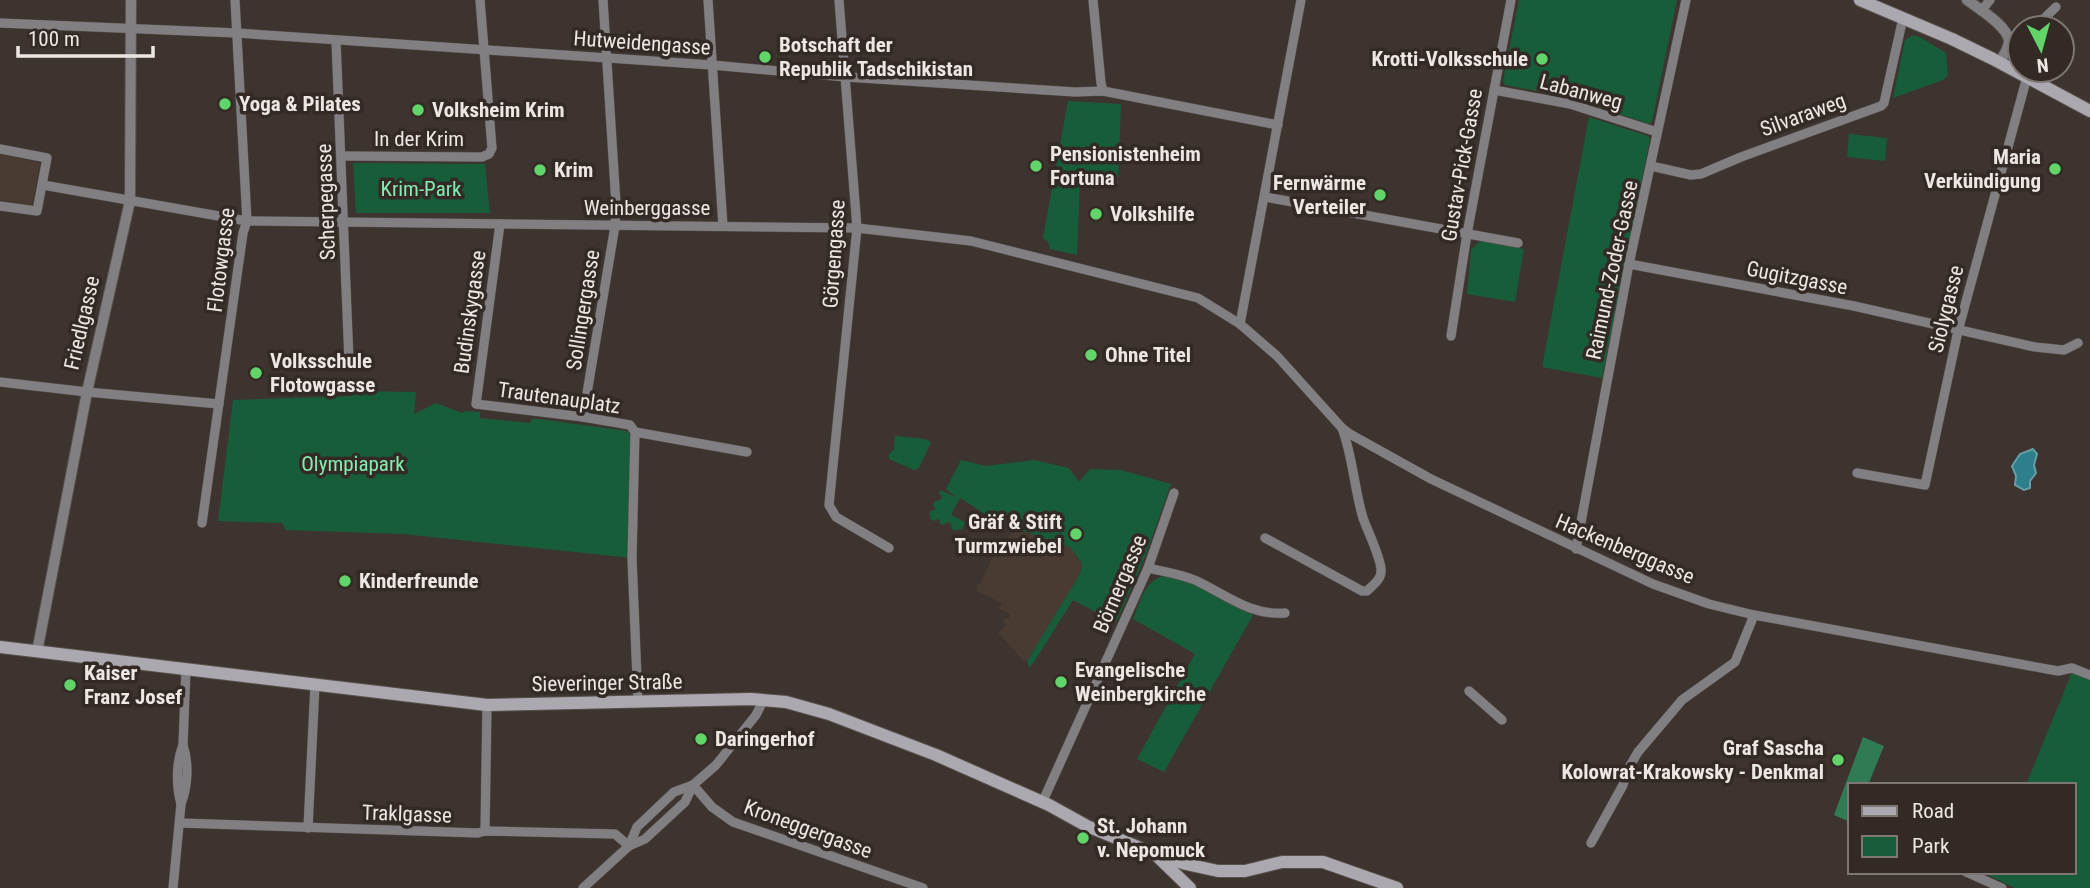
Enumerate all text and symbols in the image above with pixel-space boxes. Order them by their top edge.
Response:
scale bar [18,14,152,58]
north arrow [2006,14,2076,84]
street label: Hutweidengasse [573,26,712,60]
text: 100 m [28,27,80,51]
place label: Botschaft der Republik Tadschikistan [779,33,973,81]
place label: Krotti-Volksschule [1371,47,1528,71]
marker: Botschaft der Republik Tadschikistan [757,49,773,65]
marker: Krotti-Volksschule [1534,51,1550,67]
text: N [2036,53,2050,77]
street label: Labanweg [1537,69,1625,115]
street label: Gustav-Pick-Gasse [1437,87,1487,243]
street label: Silvaraweg [1757,88,1849,142]
place label: Yoga & Pilates [239,92,361,116]
marker: Yoga & Pilates [217,96,233,112]
place label: Volksheim Krim [432,98,565,122]
marker: Volksheim Krim [410,102,426,118]
street label: In der Krim [374,127,464,151]
place label: Pensionistenheim Fortuna [1050,142,1201,190]
street label: Scherpegasse [312,143,340,261]
place label: Maria Verkündigung [1924,145,2041,193]
place label: Krim [554,158,593,182]
marker: Pensionistenheim Fortuna [1028,158,1044,174]
marker: Maria Verkündigung [2047,161,2063,177]
marker: Krim [532,162,548,178]
place label: Fernwärme Verteiler [1273,171,1366,219]
park label: Krim-Park [380,177,462,201]
street label: Raimund-Zoder-Gasse [1581,178,1643,362]
marker: Fernwärme Verteiler [1372,187,1388,203]
street label: Weinberggasse [584,196,710,220]
street label: Görgengasse [818,199,850,309]
place label: Volkshilfe [1110,202,1195,226]
street label: Flotowgasse [203,206,239,314]
marker: Volkshilfe [1088,206,1104,222]
street label: Sollingergasse [562,248,604,372]
street label: Budinskygasse [449,249,491,375]
street label: Gugitzgasse [1744,256,1850,300]
street label: Siolygasse [1924,263,1968,355]
street label: Friedlgasse [60,274,104,372]
place label: Ohne Titel [1105,343,1191,367]
marker: Ohne Titel [1083,347,1099,363]
place label: Volksschule Flotowgasse [270,349,375,397]
marker: Volksschule Flotowgasse [248,365,264,381]
street label: Trautenauplatz [496,378,622,418]
park label: Olympiapark [301,452,405,476]
street label: Hackenberggasse [1552,509,1698,589]
place label: Gräf & Stift Turmzwiebel [955,510,1062,558]
marker: Gräf & Stift Turmzwiebel [1068,526,1084,542]
street label: Börnergasse [1089,531,1151,637]
place label: Kinderfreunde [359,569,479,593]
marker: Kinderfreunde [337,573,353,589]
place label: Evangelische Weinbergkirche [1075,658,1206,706]
place label: Kaiser Franz Josef [84,661,182,709]
street label: Sieveringer Straße [531,670,683,696]
marker: Evangelische Weinbergkirche [1053,674,1069,690]
marker: Kaiser Franz Josef [62,677,78,693]
place label: Daringerhof [715,727,815,751]
marker: Daringerhof [693,731,709,747]
place label: Graf Sascha Kolowrat-Krakowsky - Denkmal [1561,736,1824,784]
marker: Graf Sascha Kolowrat-Krakowsky - Denkmal [1830,752,1846,768]
legend [1848,783,2076,874]
street label: Kroneggergasse [741,795,875,863]
text: Road [1912,799,1954,823]
street label: Traklgasse [362,800,453,828]
place label: St. Johann v. Nepomuck [1097,814,1206,862]
marker: St. Johann v. Nepomuck [1075,830,1091,846]
text: Park [1912,834,1950,858]

